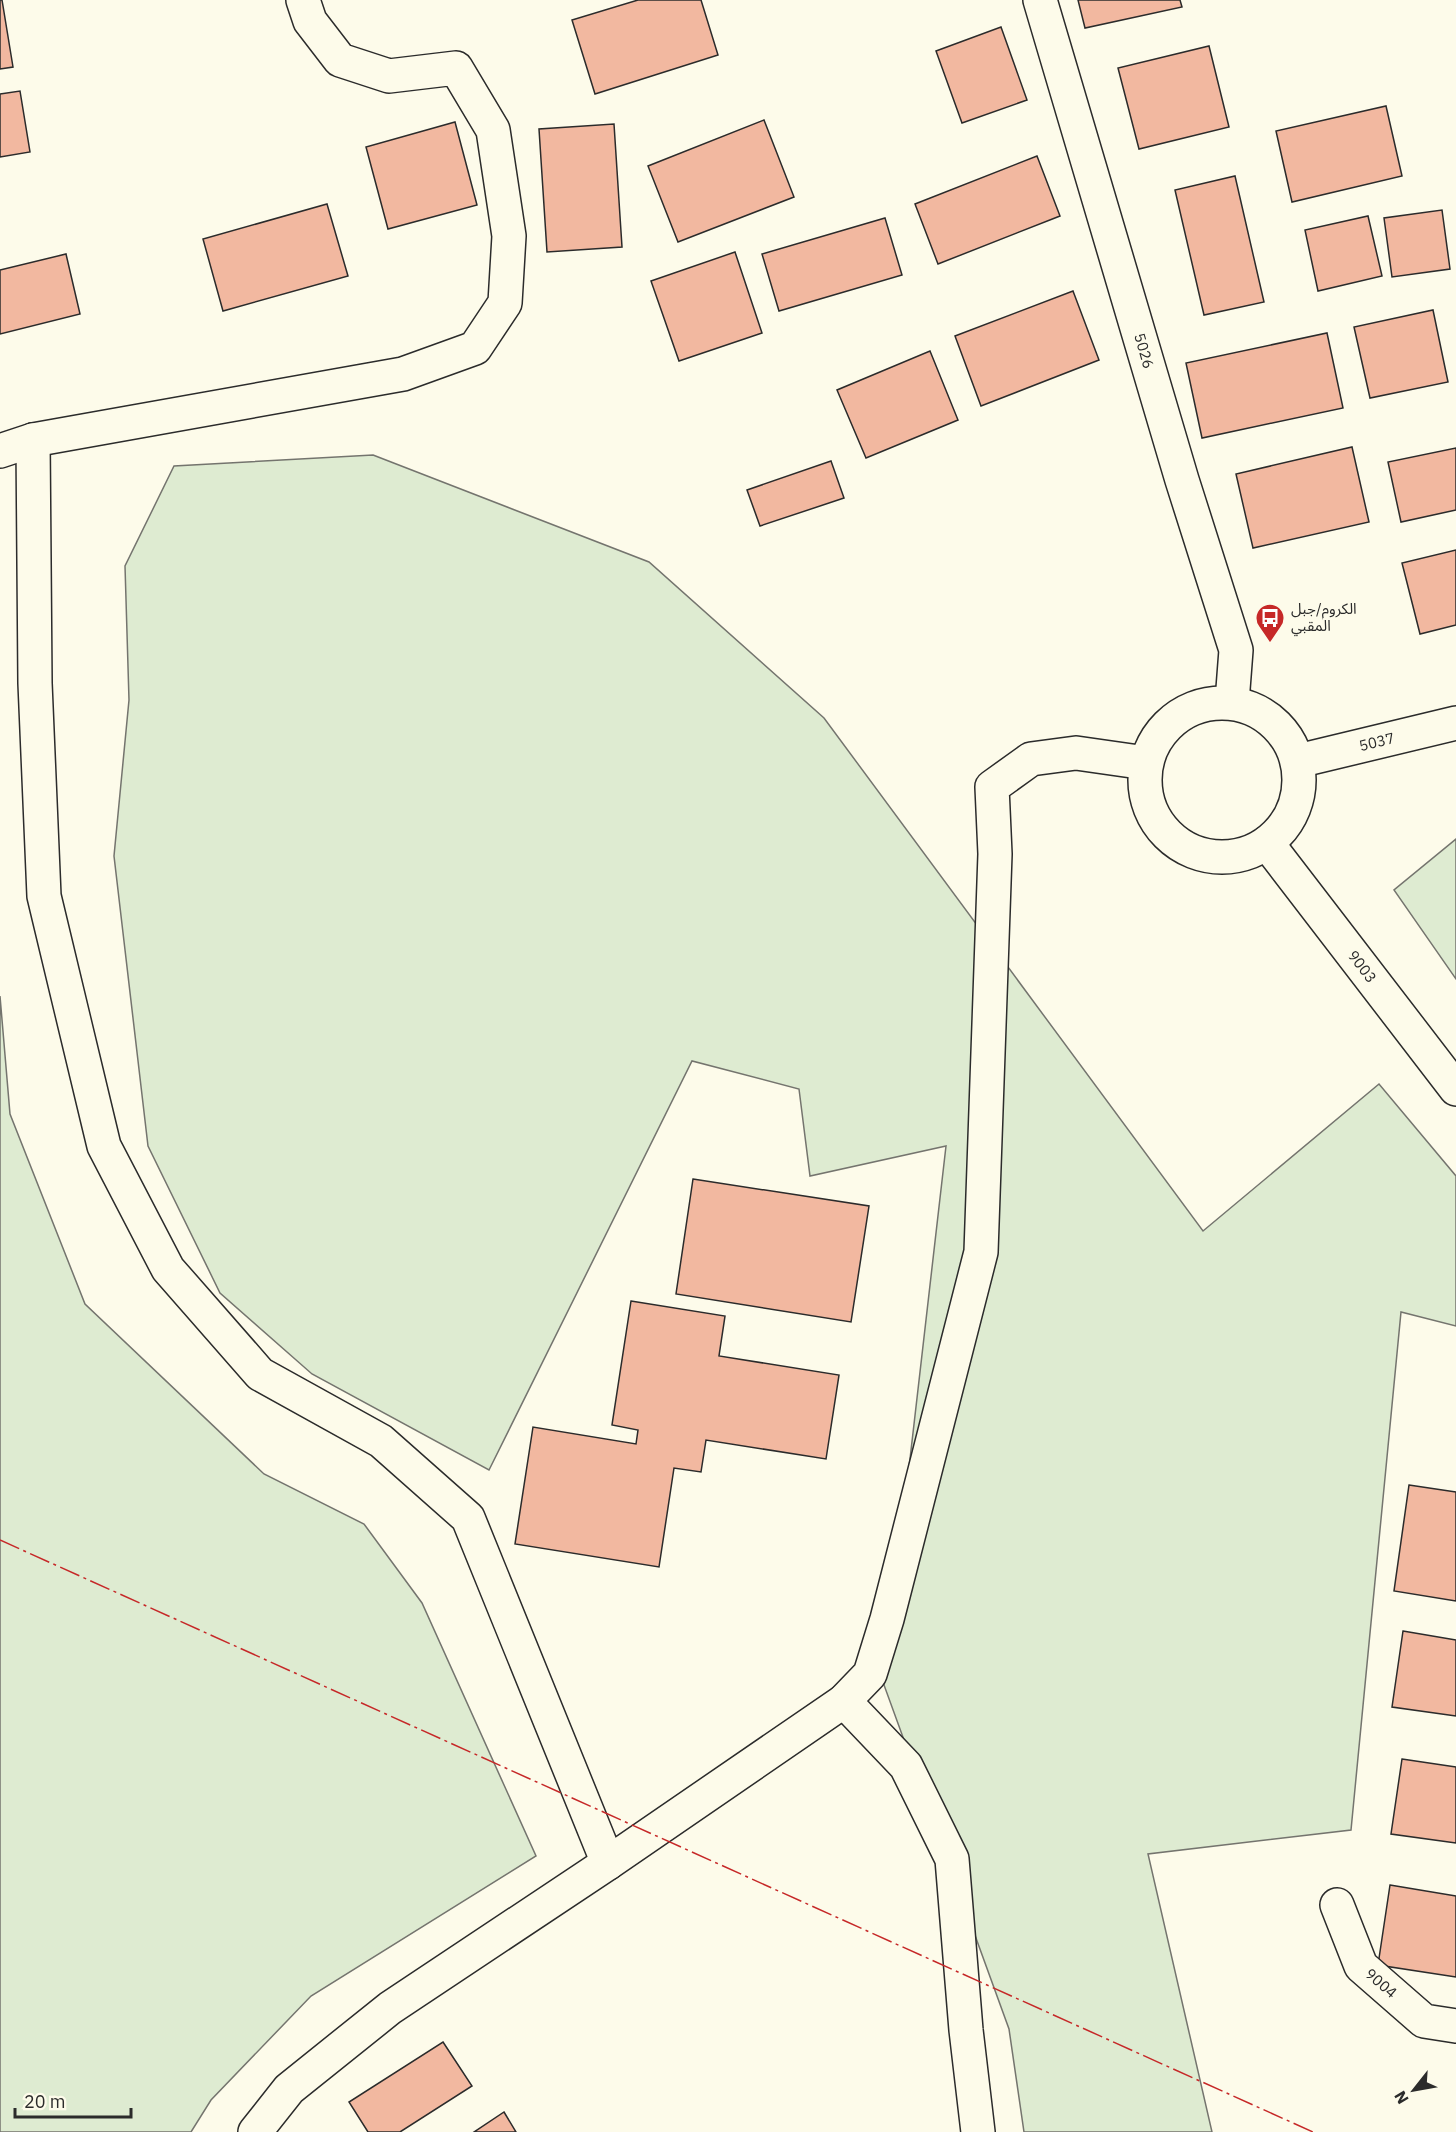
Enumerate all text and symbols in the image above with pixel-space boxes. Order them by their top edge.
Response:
street label: 5026 [1130,331,1159,371]
place label: الكروم/جبل المقبي [1291,599,1357,637]
bus stop icon: الكروم/جبل المقبي [1254,602,1286,644]
street label: 5037 [1357,728,1396,755]
street label: 9003 [1344,946,1381,986]
street label: 9004 [1361,1964,1401,2002]
north arrow [1384,2060,1444,2120]
scale bar [15,2081,130,2119]
text: N [1390,2088,1413,2108]
text: 20 m [24,2090,66,2113]

